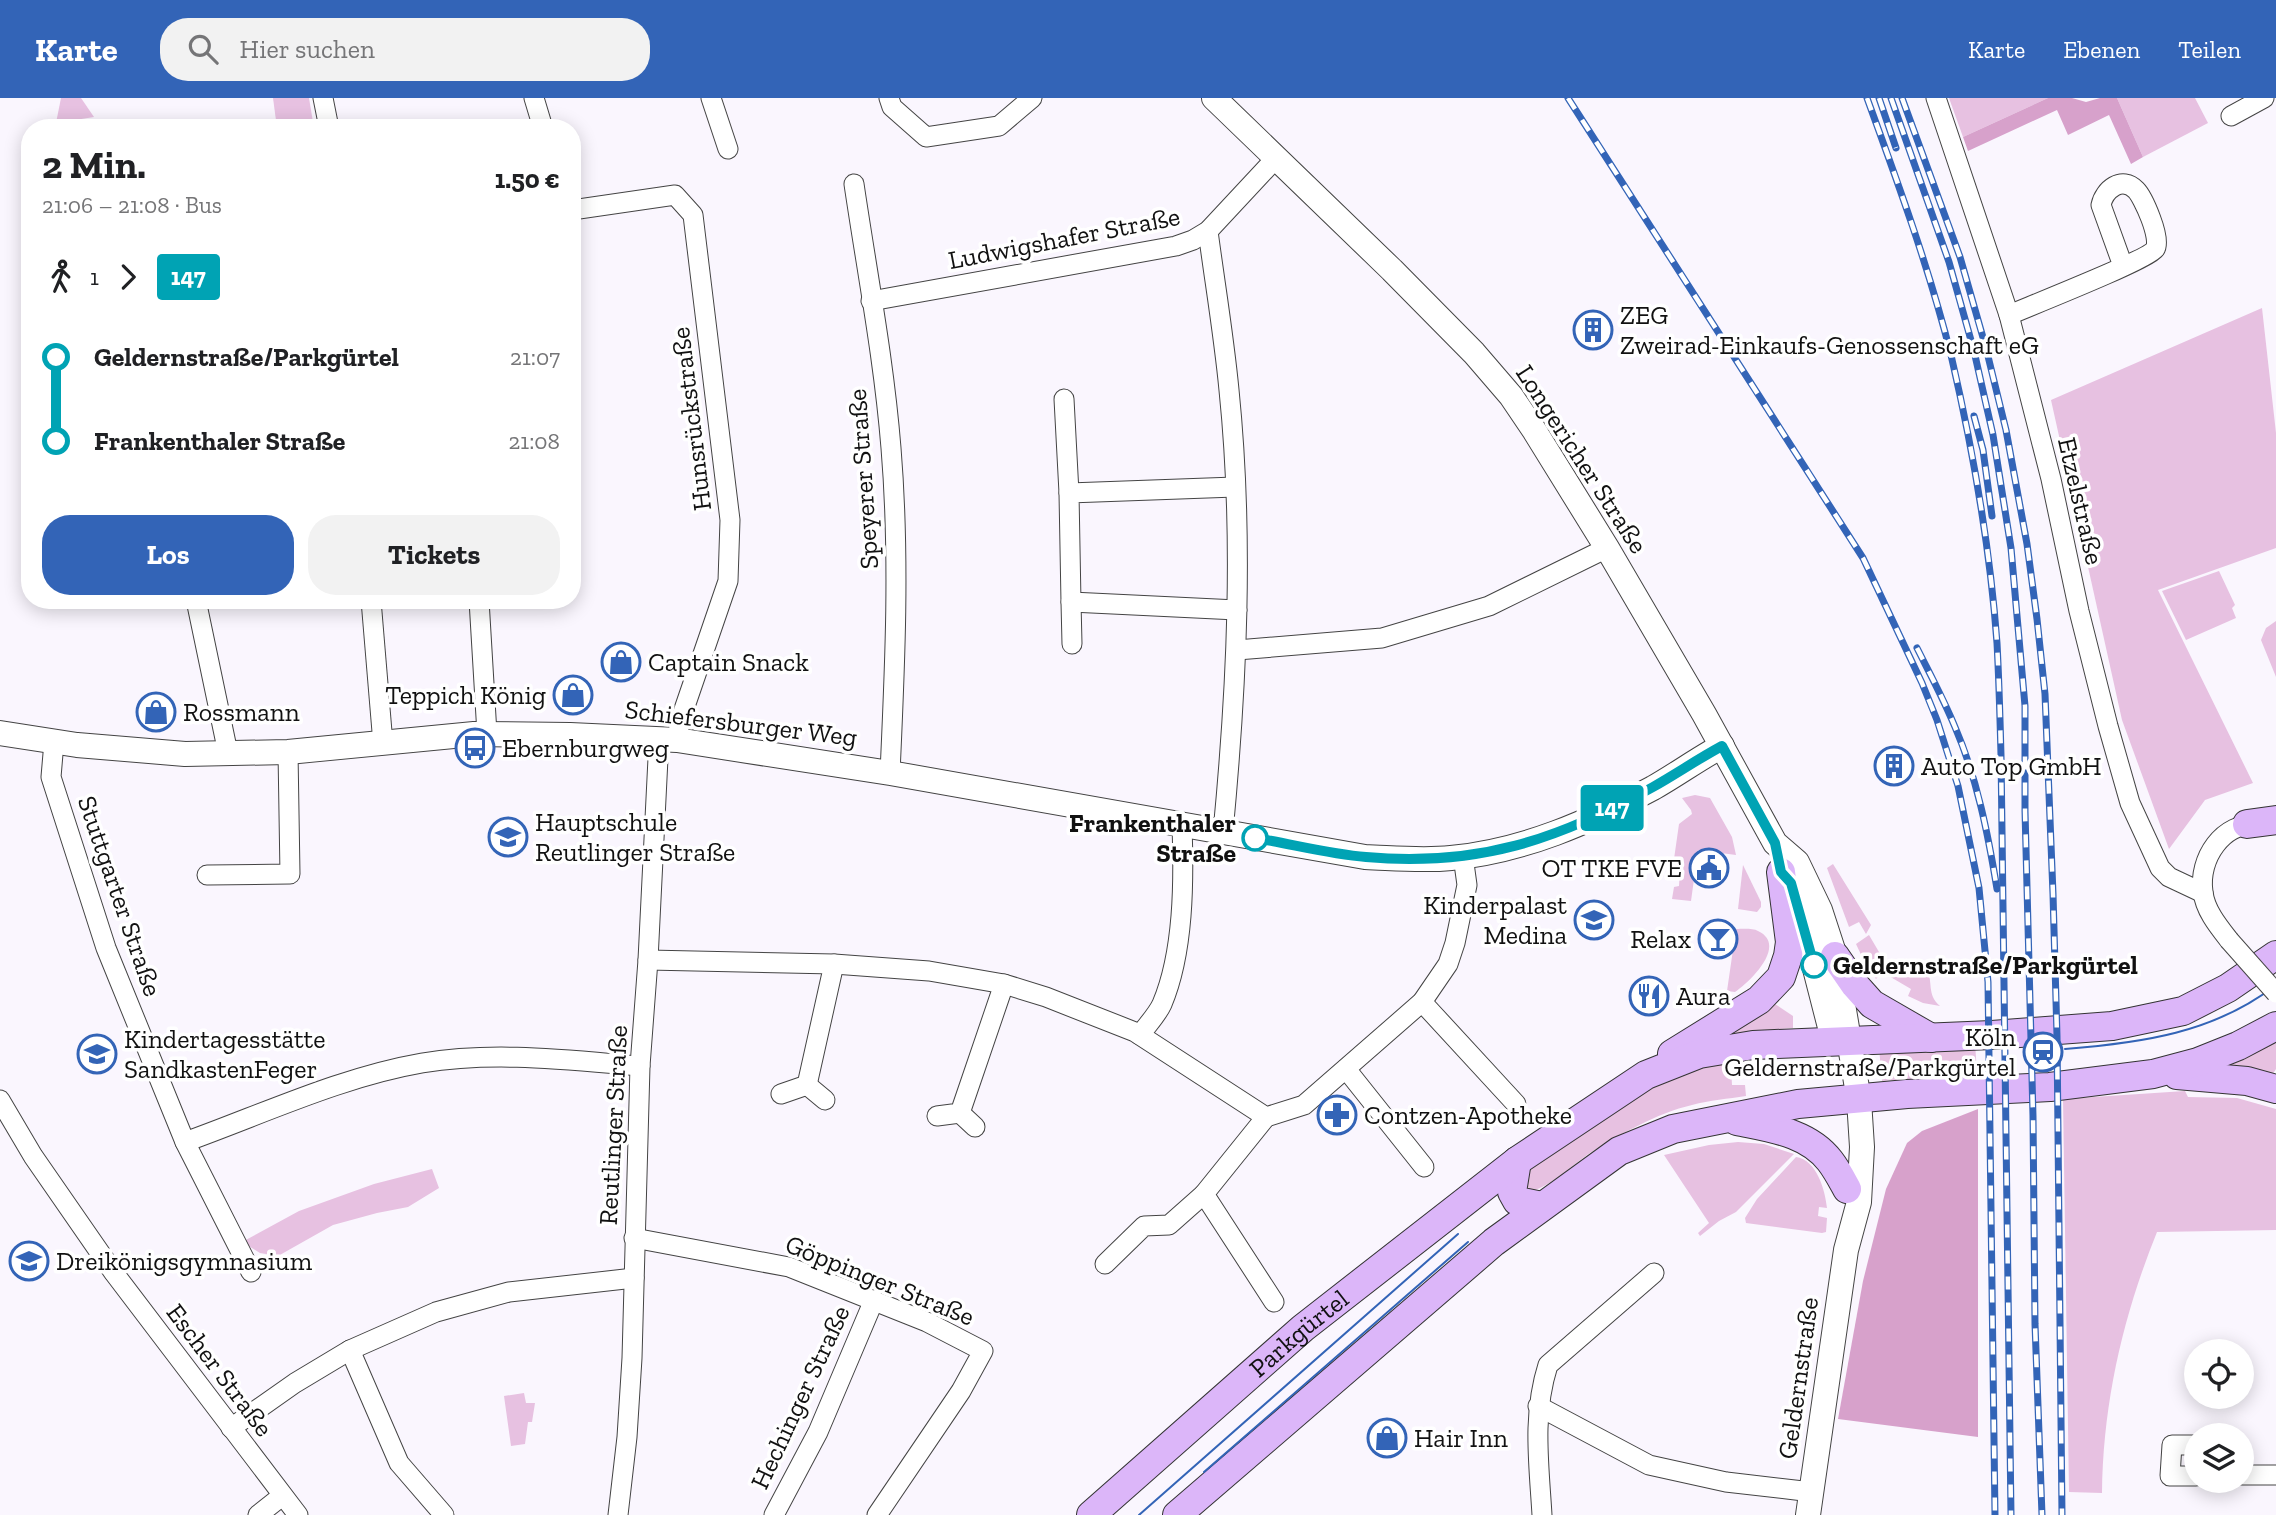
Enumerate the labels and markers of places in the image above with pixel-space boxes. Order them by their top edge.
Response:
place label: ZEG Zweirad-Einkaufs-Genossenschaft eG [1620,299,2039,361]
building icon: ZEG Zweirad-Einkaufs-Genossenschaft eG [1572,309,1614,351]
shop icon: Captain Snack [600,641,642,683]
place label: Captain Snack [648,646,809,678]
shop icon: Teppich König [552,674,594,716]
place label: Teppich König [385,679,546,711]
shop icon: Rossmann [135,691,177,733]
place label: Rossmann [183,696,300,728]
bus stop icon: Ebernburgweg [454,727,496,769]
place label: Ebernburgweg [502,732,669,764]
building icon: Auto Top GmbH [1873,745,1915,787]
place label: Auto Top GmbH [1921,750,2102,782]
place label: Hauptschule Reutlinger Straße [535,806,735,868]
place label: Frankenthaler Straße [1069,807,1236,869]
school or university icon: Hauptschule Reutlinger Straße [487,816,529,858]
marker: Frankenthaler Straße [1242,825,1268,851]
public building icon: OT TKE FVE [1688,847,1730,889]
place label: OT TKE FVE [1541,852,1682,884]
place label: Kinderpalast Medina [1423,889,1567,951]
school or university icon: Kinderpalast Medina [1573,899,1615,941]
bar icon: Relax [1697,918,1739,960]
place label: Relax [1630,923,1691,955]
place label: Geldernstraße/Parkgürtel [1833,949,2138,981]
marker: Geldernstraße/Parkgürtel [1801,952,1827,978]
restaurant icon: Aura [1628,975,1670,1017]
place label: Aura [1676,980,1731,1012]
place label: Köln Geldernstraße/Parkgürtel [1724,1021,2016,1083]
place label: Kindertagesstätte SandkastenFeger [124,1023,325,1085]
station icon: Köln Geldernstraße/Parkgürtel [2022,1031,2064,1073]
school or university icon: Kindertagesstätte SandkastenFeger [76,1033,118,1075]
pharmacy icon: Contzen-Apotheke [1316,1094,1358,1136]
place label: Contzen-Apotheke [1364,1099,1572,1131]
school or university icon: Dreikönigsgymnasium [8,1240,50,1282]
place label: Dreikönigsgymnasium [56,1245,313,1277]
shop icon: Hair Inn [1366,1417,1408,1459]
place label: Hair Inn [1414,1422,1508,1454]

